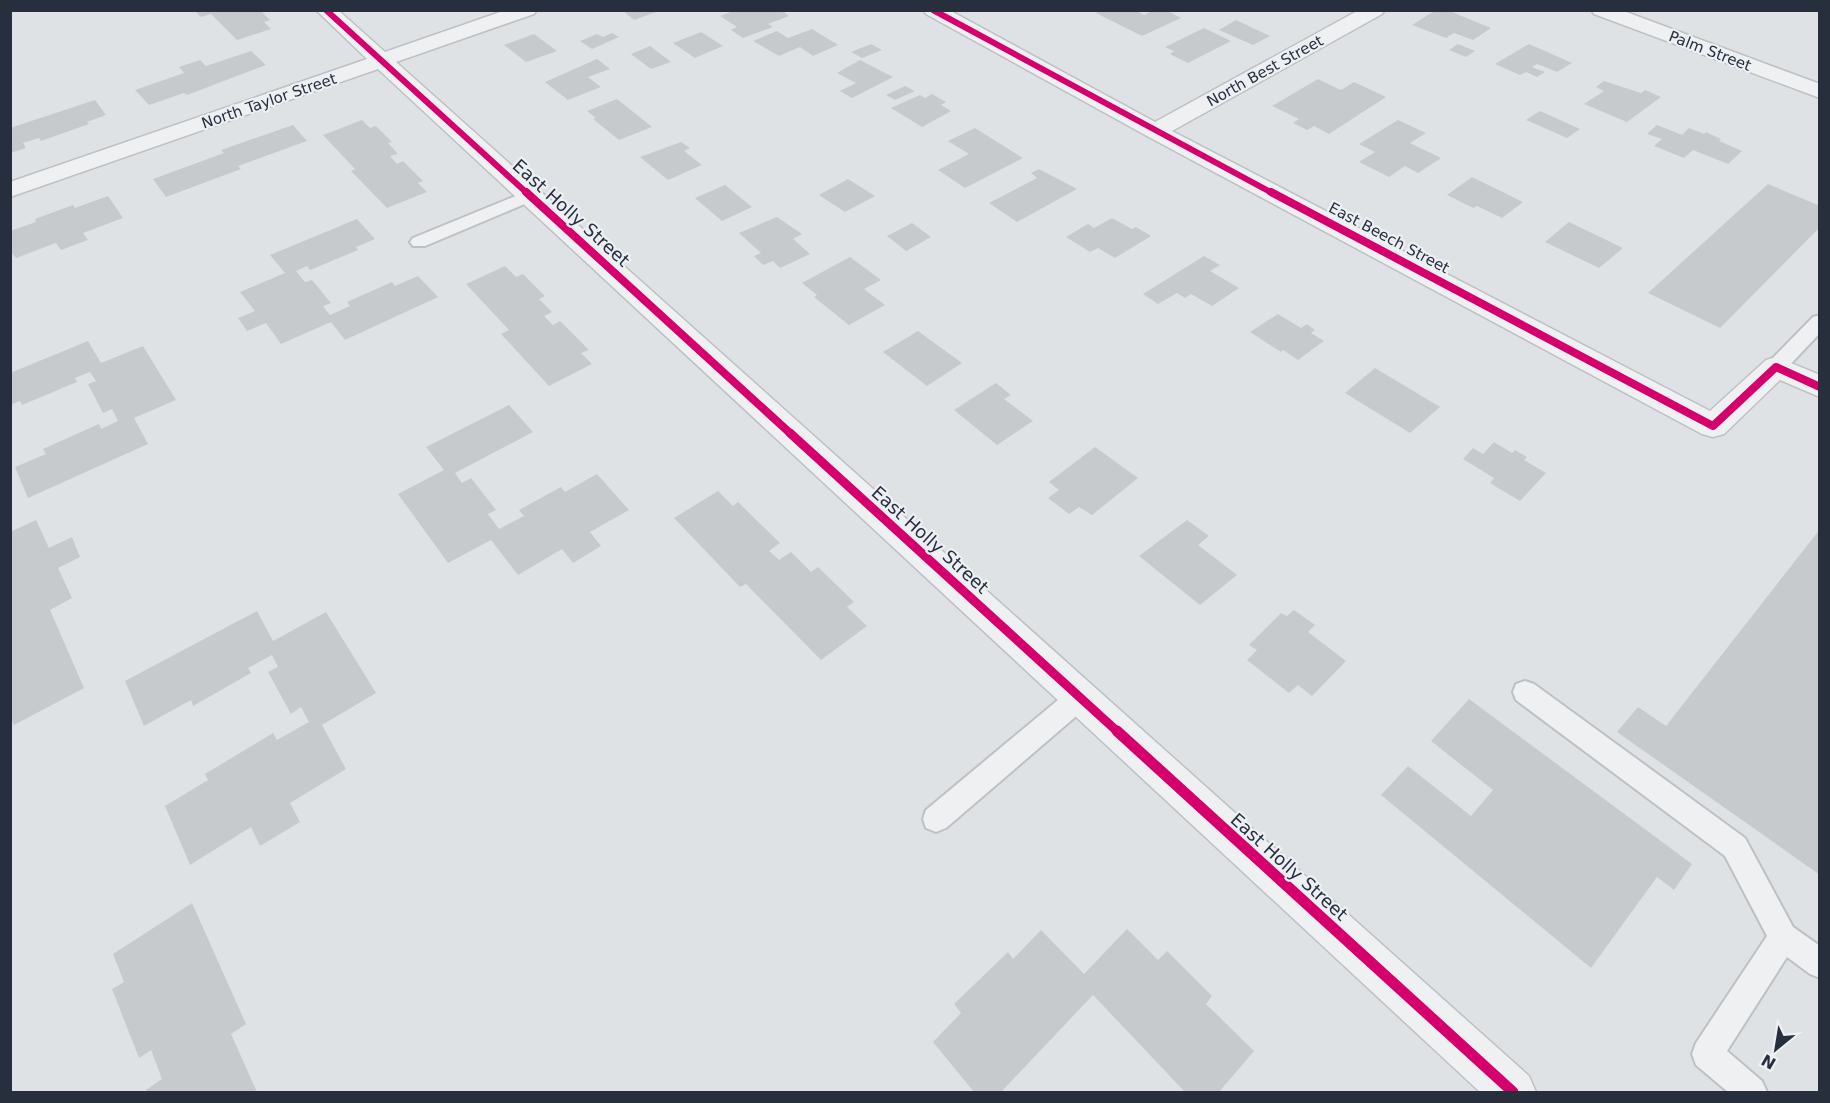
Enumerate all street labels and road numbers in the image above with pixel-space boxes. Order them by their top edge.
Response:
street label: Palm Street [1666,27,1754,75]
street label: North Best Street [1204,31,1326,110]
street label: North Taylor Street [199,69,339,133]
street label: East Holly Street [509,155,634,271]
street label: East Beech Street [1326,199,1452,277]
street label: East Holly Street [868,482,993,598]
street label: East Holly Street [1227,809,1352,925]

